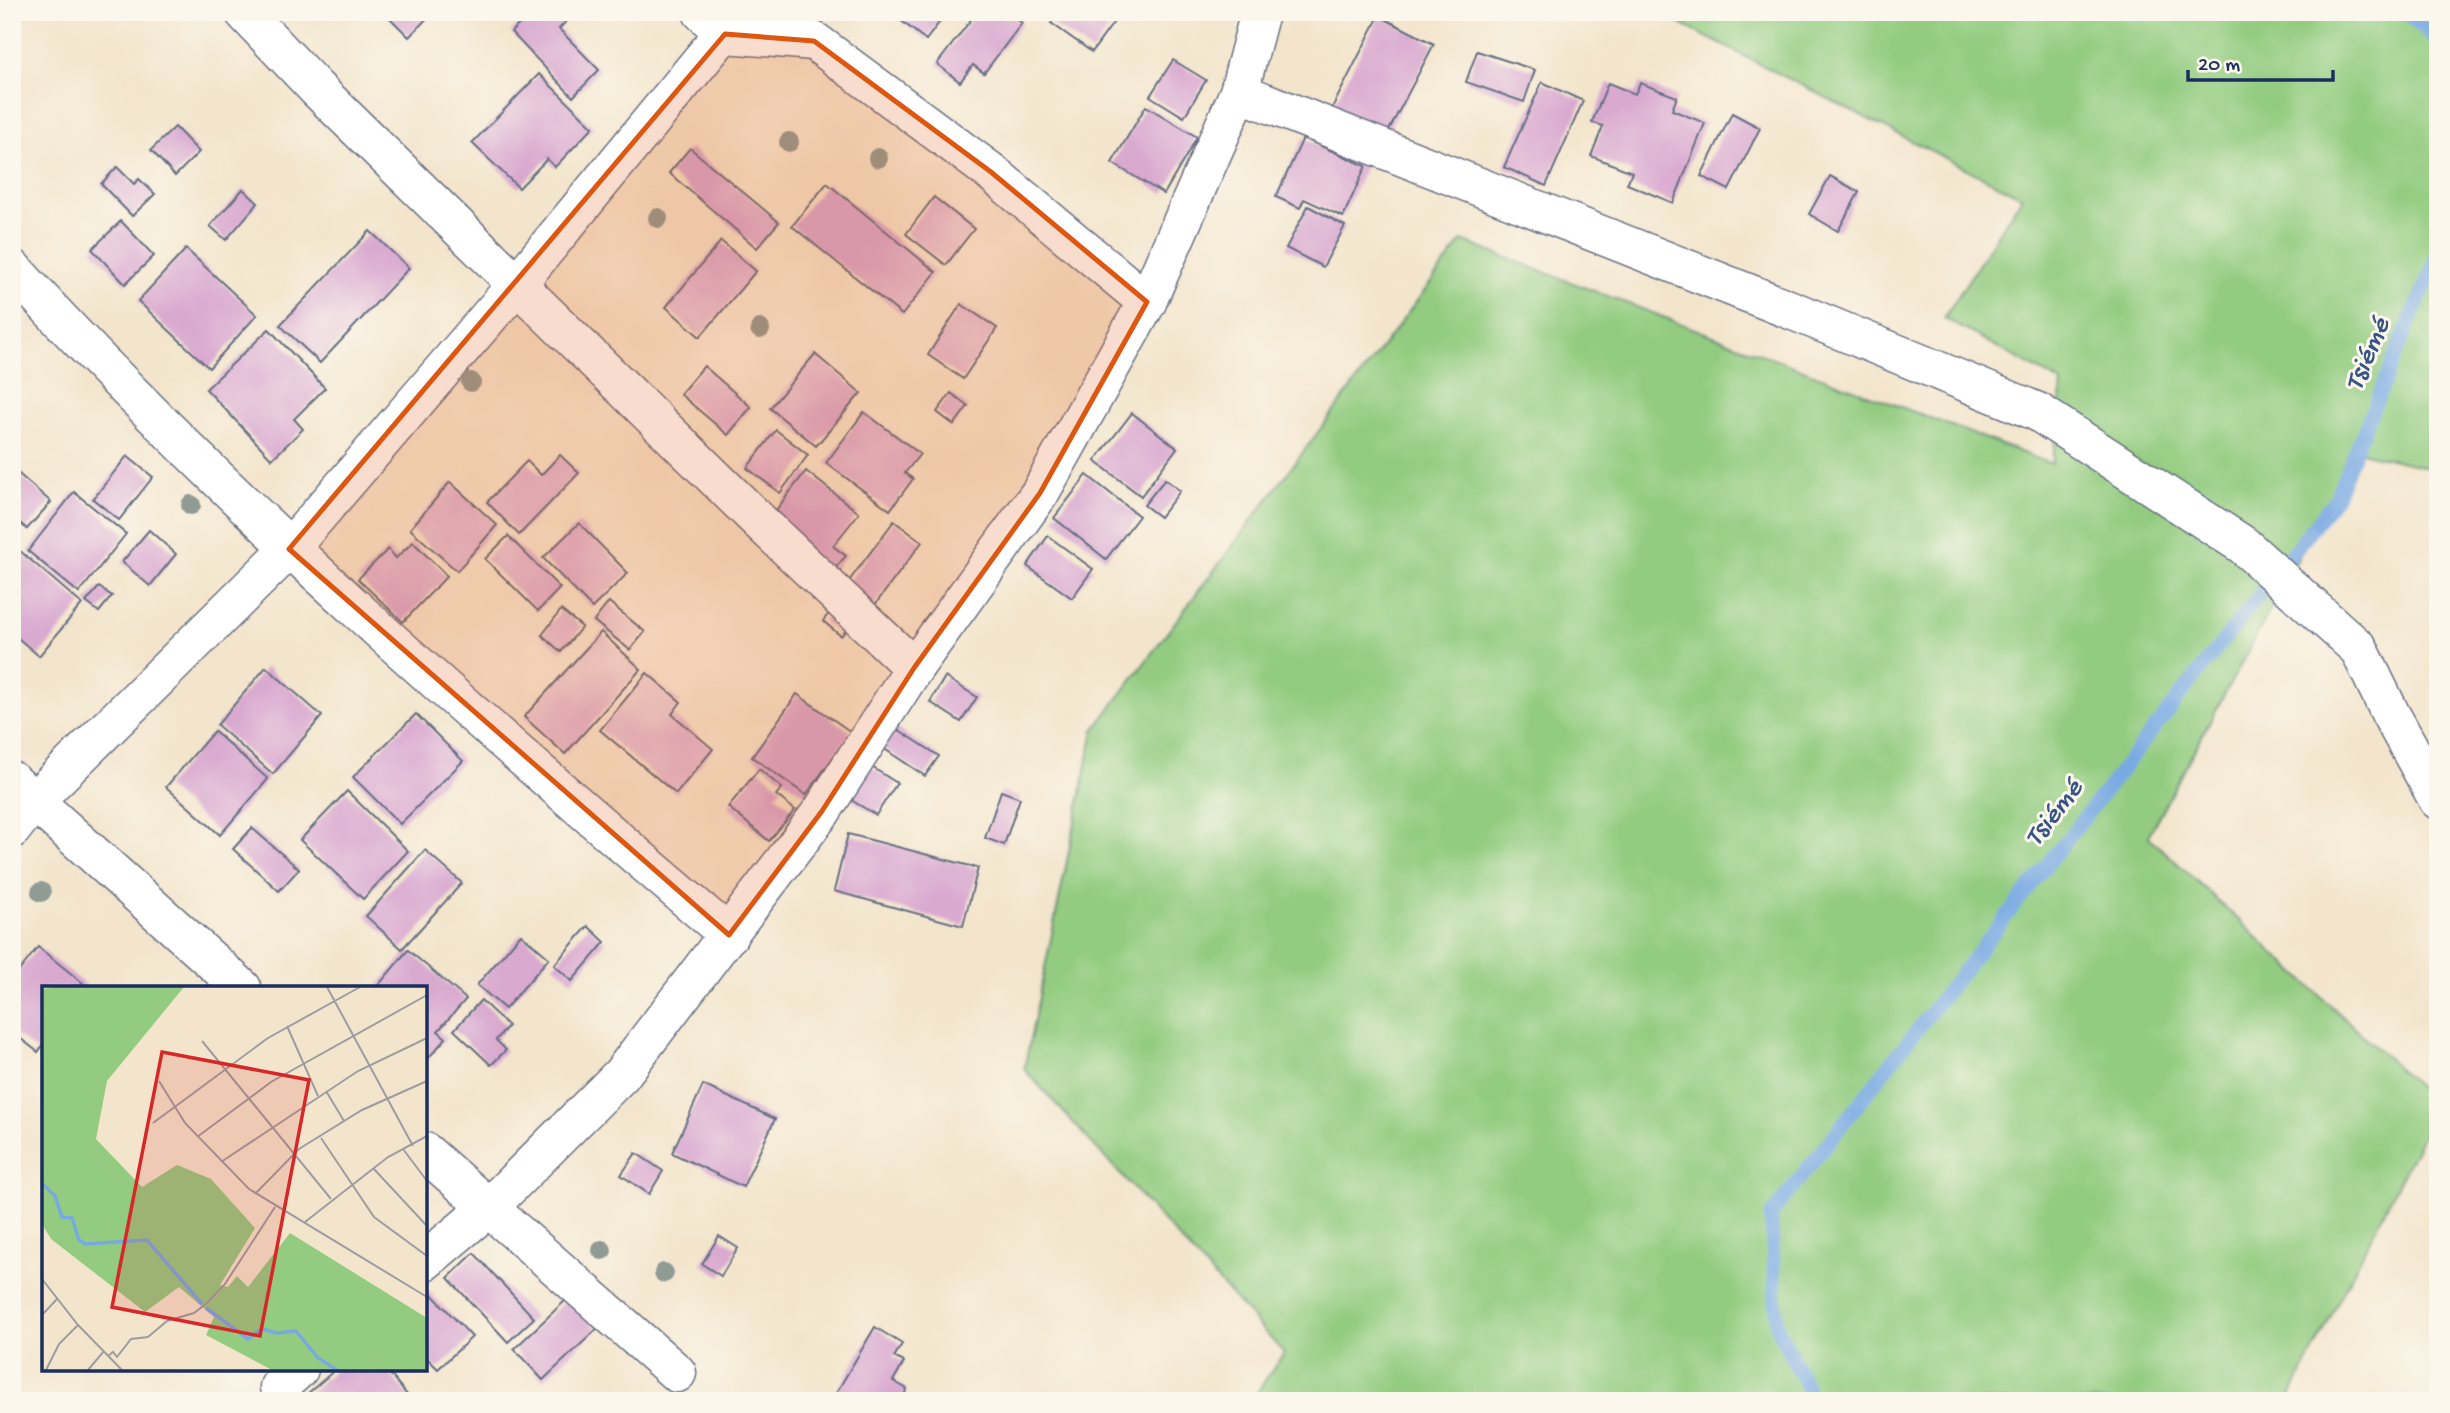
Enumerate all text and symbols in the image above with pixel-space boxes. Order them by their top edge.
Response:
scale bar [2188,38,2333,82]
text: 20 m [2198,54,2240,79]
water label: Tsiémé [2339,312,2400,396]
water label: Tsiémé [2019,773,2092,854]
inset map [42,986,427,1371]

